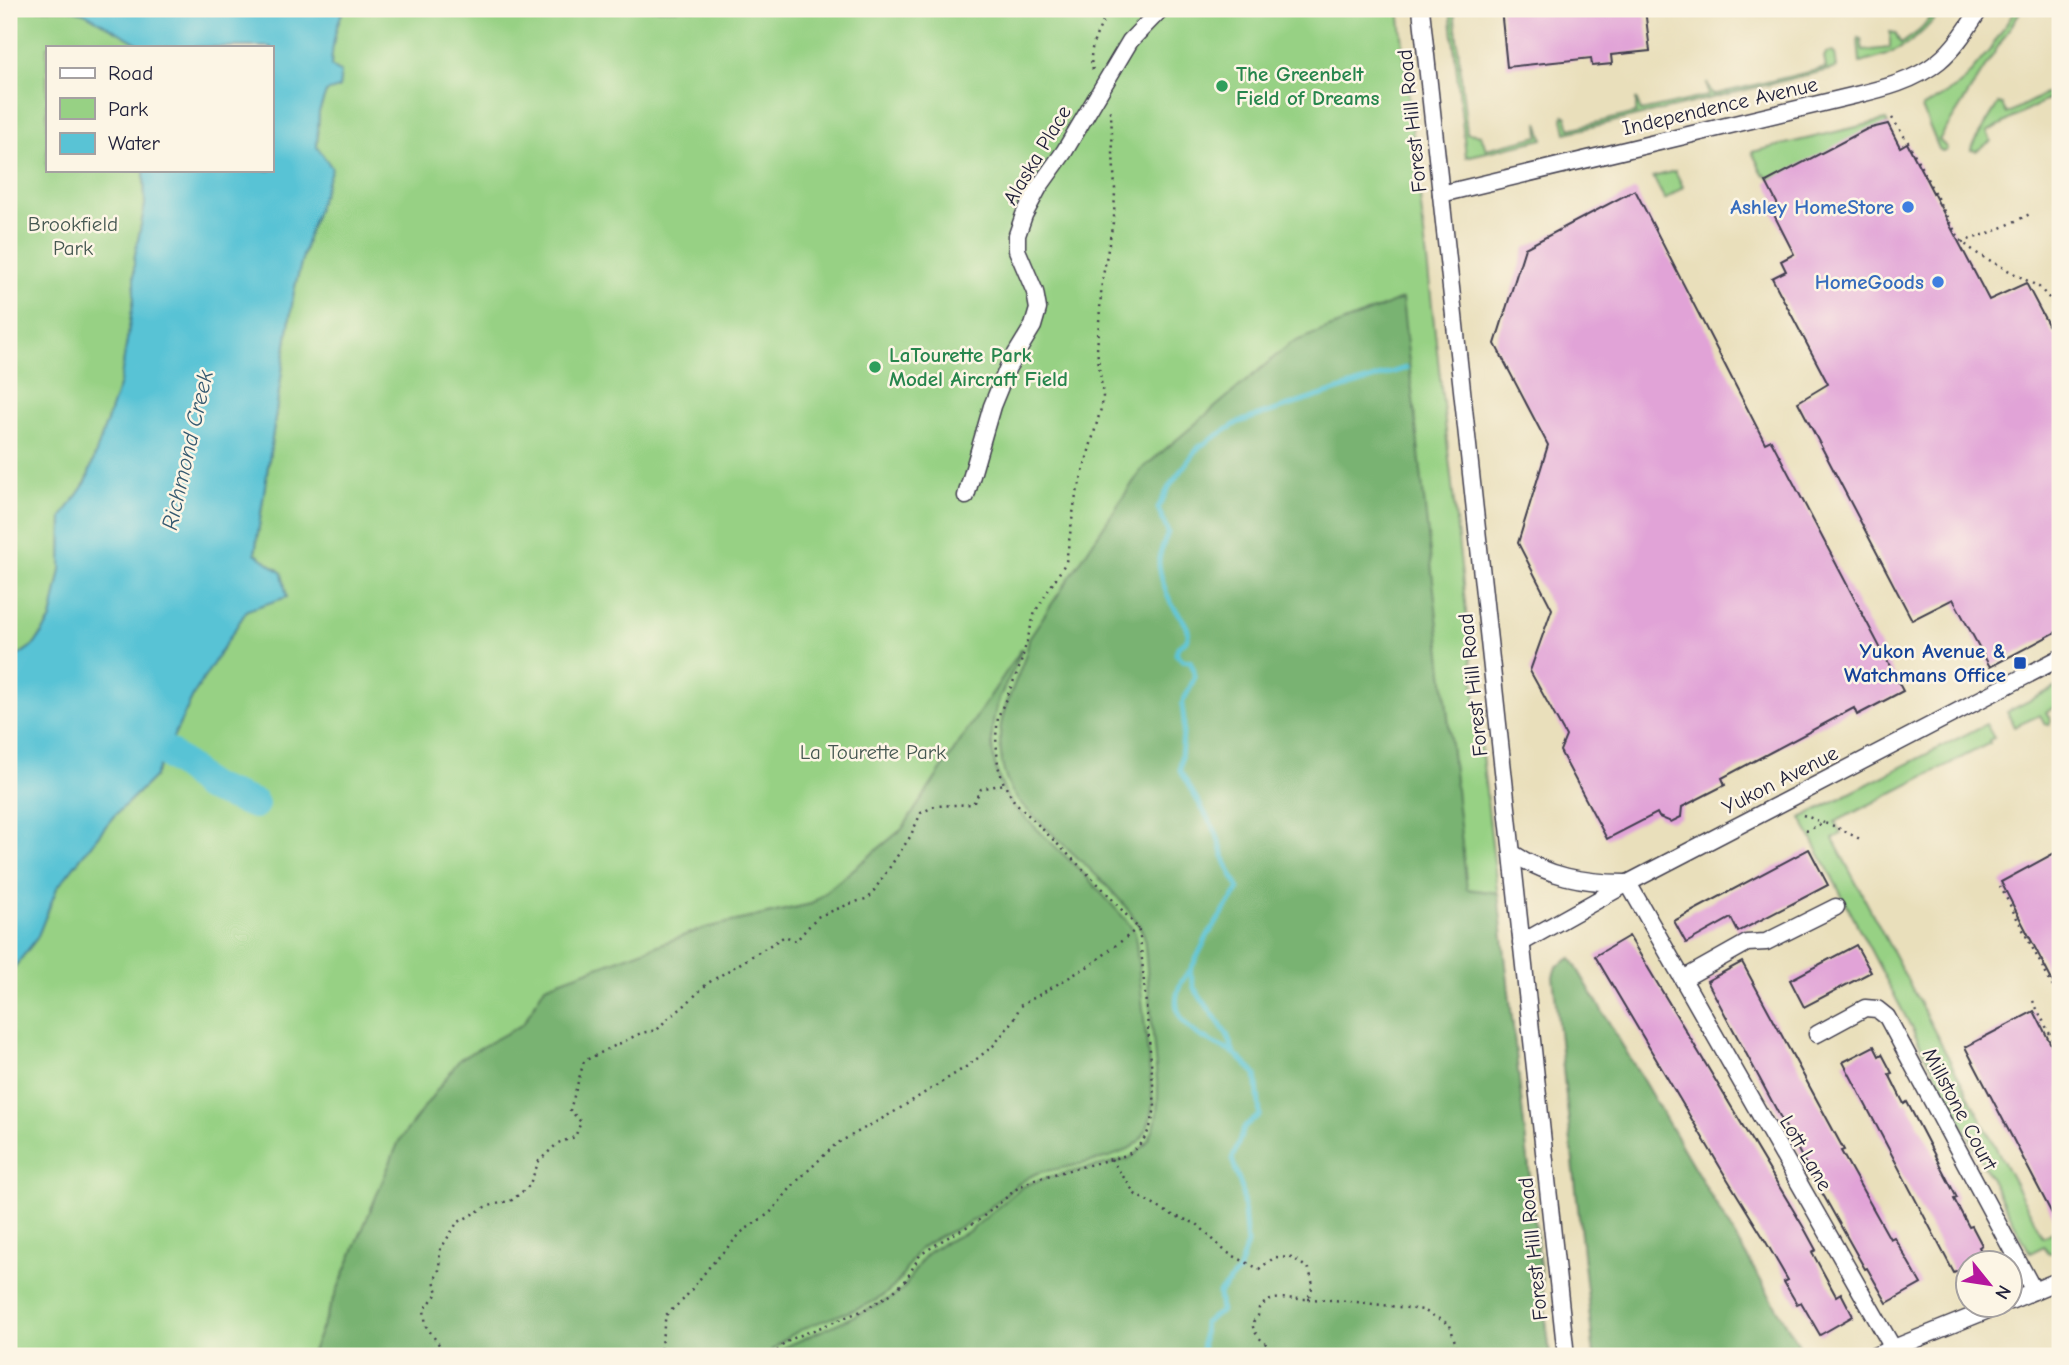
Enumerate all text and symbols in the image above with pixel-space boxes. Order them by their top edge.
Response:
legend [46,46,273,172]
street label: Forest Hill Road [1393,48,1431,194]
text: Road [108,61,153,85]
place label: The Greenbelt Field of Dreams [1236,62,1380,110]
street label: Independence Avenue [1620,72,1820,140]
marker: The Greenbelt Field of Dreams [1214,78,1230,94]
text: Park [108,97,148,121]
street label: Alaska Place [998,101,1076,209]
text: Water [108,131,161,155]
place label: Ashley HomeStore [1730,195,1894,219]
marker: Ashley HomeStore [1900,199,1916,215]
park label: Brookfield Park [28,212,118,260]
place label: HomeGoods [1815,270,1924,294]
marker: HomeGoods [1930,274,1946,290]
place label: LaTourette Park Model Aircraft Field [889,343,1068,391]
marker: LaTourette Park Model Aircraft Field [867,359,883,375]
water label: Richmond Creek [156,367,219,533]
street label: Forest Hill Road [1454,612,1492,758]
place label: Yukon Avenue & Watchmans Office [1844,639,2006,687]
marker: Yukon Avenue & Watchmans Office [2012,655,2028,671]
park label: La Tourette Park [800,740,946,764]
street label: Yukon Avenue [1718,741,1842,819]
street label: Millstone Court [1918,1044,2003,1175]
street label: Lott Lane [1775,1111,1837,1195]
street label: Forest Hill Road [1514,1176,1552,1322]
north arrow [1954,1250,2024,1320]
text: N [1990,1281,2015,1303]

